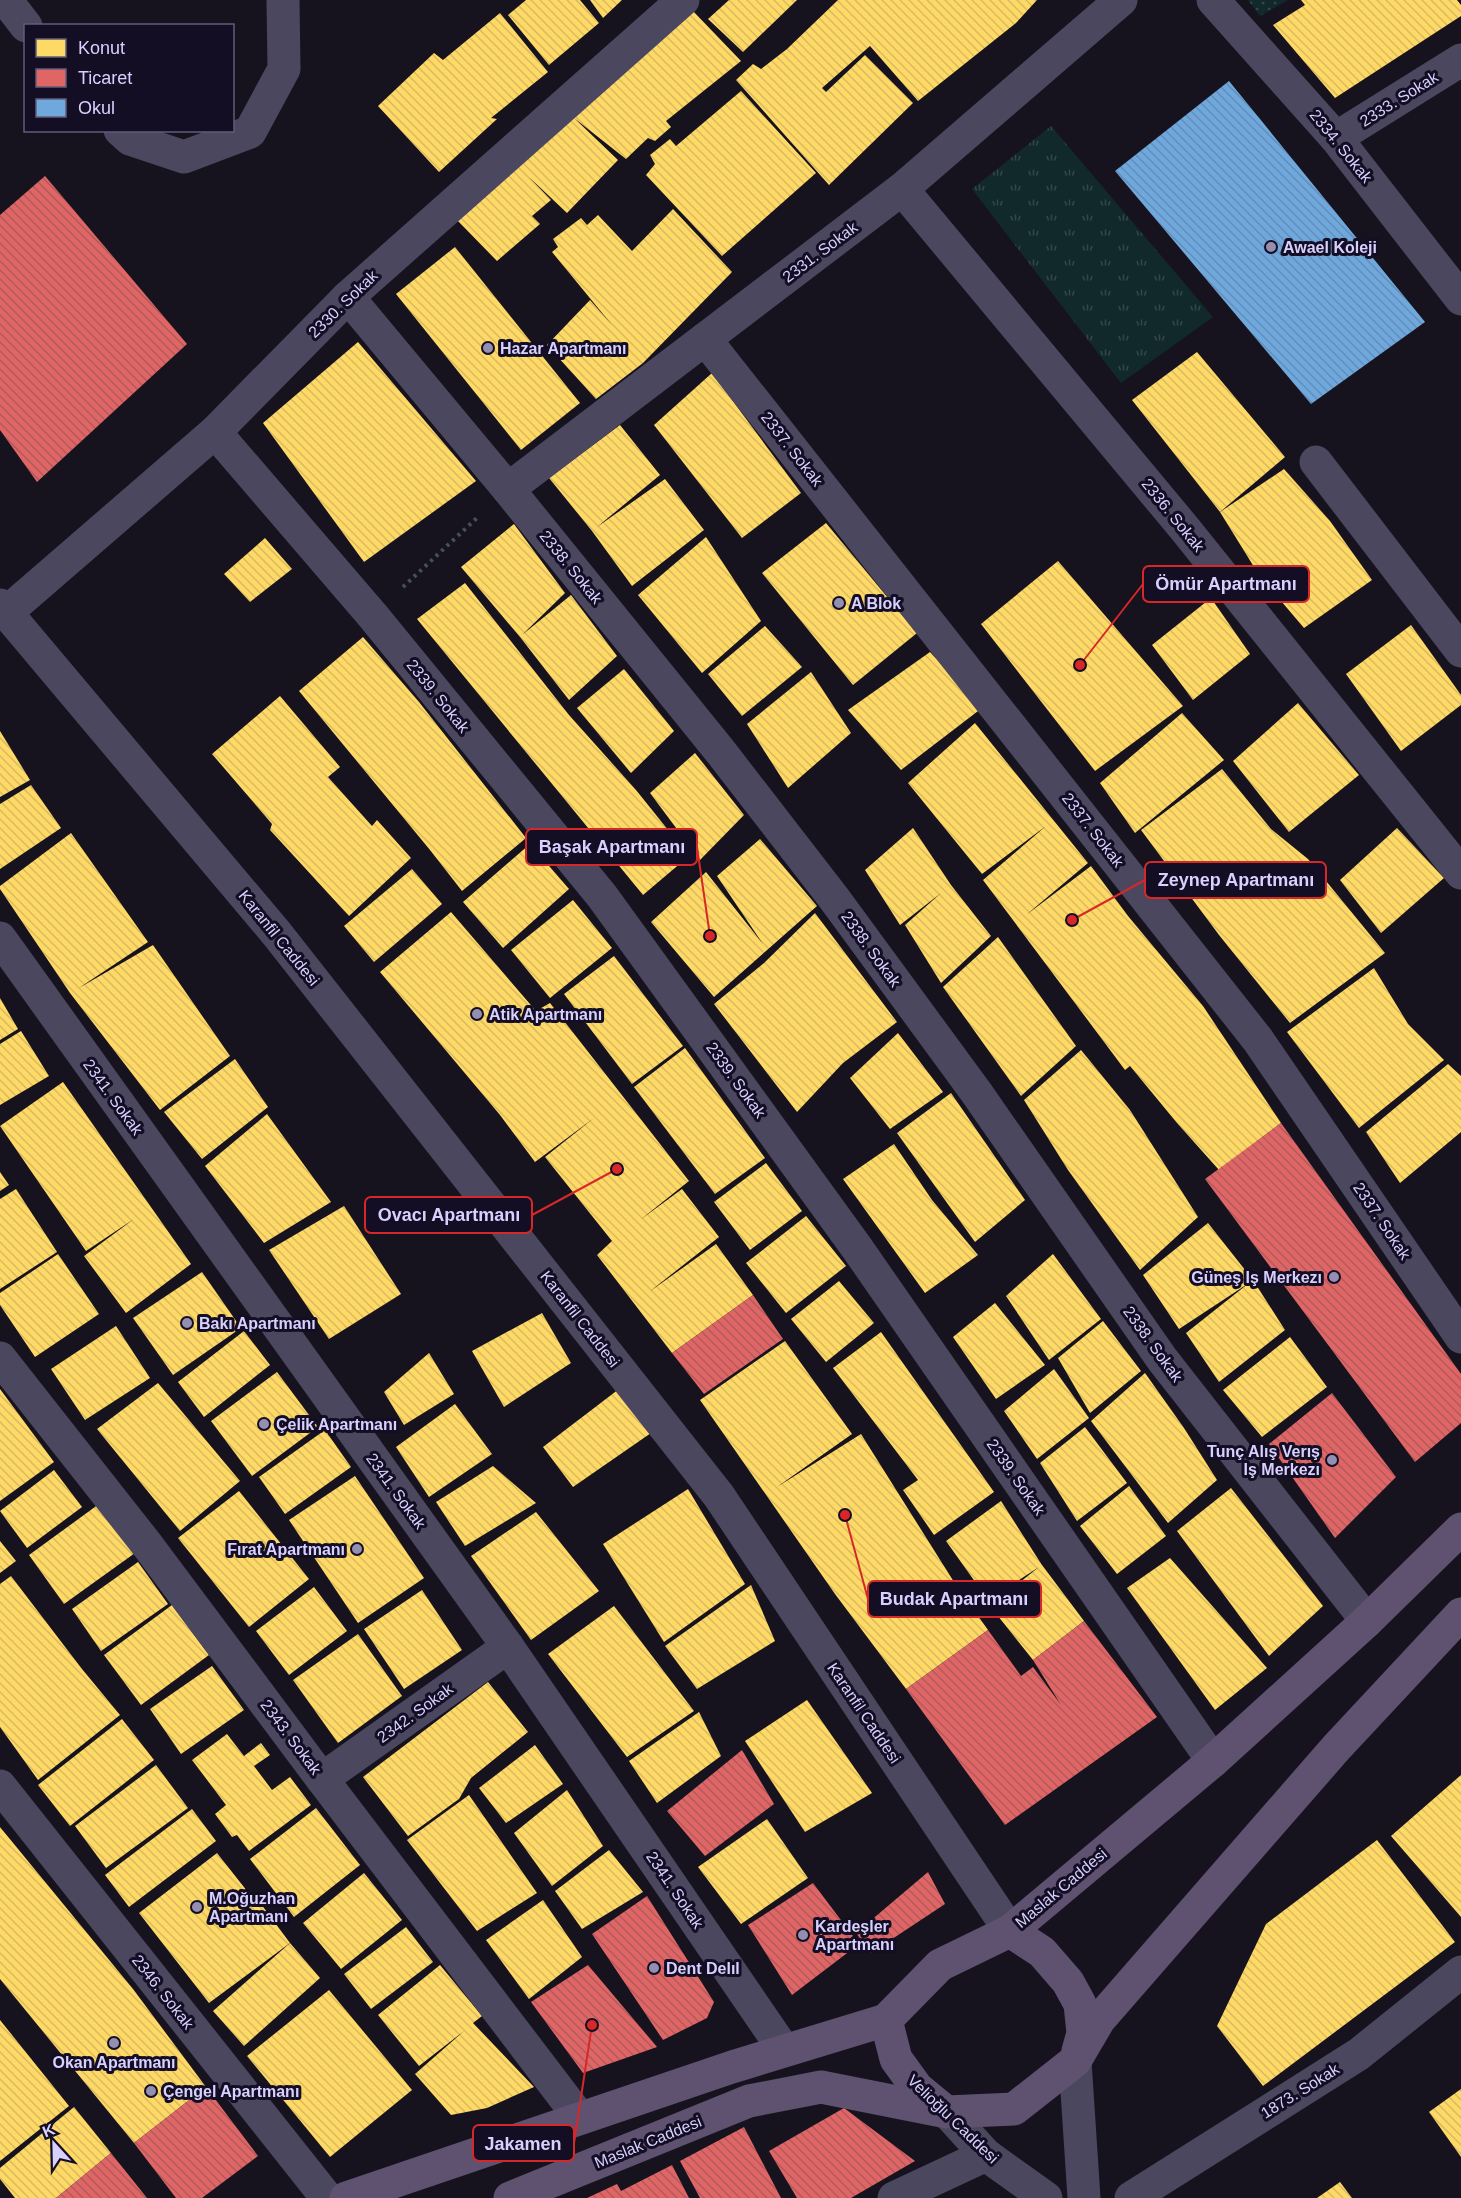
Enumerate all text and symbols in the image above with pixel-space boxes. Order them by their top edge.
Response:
legend [24,24,234,132]
text: Konut [78,38,125,58]
text: Ticaret [78,68,132,88]
street label: 2333. Sokak [1357,68,1442,130]
text: Okul [78,98,115,118]
street label: 2334. Sokak [1306,106,1376,187]
street label: 2331. Sokak [779,218,861,286]
place label: Awael Koleji [1283,239,1377,256]
marker: Awael Koleji [1264,240,1278,254]
street label: 2330. Sokak [305,266,382,341]
place label: Hazar Apartmanı [500,340,627,357]
marker: Hazar Apartmanı [481,341,495,355]
street label: 2337. Sokak [758,409,827,490]
street label: 2336. Sokak [1138,475,1208,556]
street label: 2338. Sokak [536,527,606,608]
callout: Ömür Apartmanı [1143,566,1309,602]
text: Ömür Apartmanı [1155,574,1297,594]
place label: A Blok [851,595,901,612]
marker: A Blok [832,596,846,610]
street label: 2339. Sokak [403,656,473,737]
street label: 2337. Sokak [1059,790,1128,871]
callout: Başak Apartmanı [526,829,697,865]
text: Başak Apartmanı [539,837,685,857]
callout: Zeynep Apartmanı [1145,862,1326,898]
text: Zeynep Apartmanı [1158,870,1314,890]
street label: Karanfil Caddesi [235,887,323,989]
street label: 2338. Sokak [838,908,905,991]
place label: Atik Apartmanı [489,1006,602,1023]
marker: Atik Apartmanı [470,1007,484,1021]
street label: 2339. Sokak [703,1039,770,1122]
street label: 2341. Sokak [80,1056,147,1139]
street label: 2337. Sokak [1350,1179,1414,1263]
callout: Ovacı Apartmanı [365,1197,532,1233]
text: Ovacı Apartmanı [378,1205,520,1225]
street label: Karanfil Caddesi [537,1268,623,1370]
place label: Güneş Iş Merkezı [1191,1269,1322,1286]
marker: Güneş Iş Merkezı [1327,1270,1341,1284]
street label: 2338. Sokak [1120,1303,1187,1386]
place label: Bakı Apartmanı [199,1315,316,1332]
marker: Bakı Apartmanı [180,1316,194,1330]
place label: Çelik Apartmanı [276,1416,397,1433]
marker: Çelik Apartmanı [257,1417,271,1431]
street label: 2339. Sokak [984,1436,1049,1519]
place label: Tunç Alış Verış Iş Merkezı [1207,1443,1320,1478]
street label: 2341. Sokak [363,1450,430,1533]
marker: Tunç Alış Verış Iş Merkezı [1325,1453,1339,1467]
place label: Fırat Apartmanı [227,1541,345,1558]
marker: Fırat Apartmanı [350,1542,364,1556]
callout: Budak Apartmanı [868,1581,1041,1617]
text: Budak Apartmanı [880,1589,1028,1609]
street label: Karanfil Caddesi [824,1660,904,1766]
street label: 2342. Sokak [374,1679,457,1746]
street label: 2343. Sokak [257,1696,325,1778]
street label: Maslak Caddesi [1012,1845,1110,1931]
street label: 2341. Sokak [643,1848,707,1932]
place label: M.Oğuzhan Apartmanı [209,1890,295,1925]
marker: M.Oğuzhan Apartmanı [190,1900,204,1914]
place label: Kardeşler Apartmanı [815,1918,894,1953]
marker: Kardeşler Apartmanı [796,1928,810,1942]
street label: 2346. Sokak [129,1952,198,2033]
place label: Dent Delıl [666,1960,740,1977]
marker: Dent Delıl [647,1961,661,1975]
marker: Okan Apartmanı [107,2036,121,2050]
place label: Okan Apartmanı [53,2054,176,2071]
street label: 1873. Sokak [1258,2060,1343,2122]
street label: Velioğlu Caddesi [904,2071,1002,2167]
place label: Çengel Apartmanı [163,2083,299,2100]
marker: Çengel Apartmanı [144,2084,158,2098]
street label: Maslak Caddesi [592,2113,704,2171]
north arrow [24,2114,84,2174]
text: K [40,2120,58,2141]
callout: Jakamen [473,2125,574,2161]
text: Jakamen [484,2134,562,2154]

